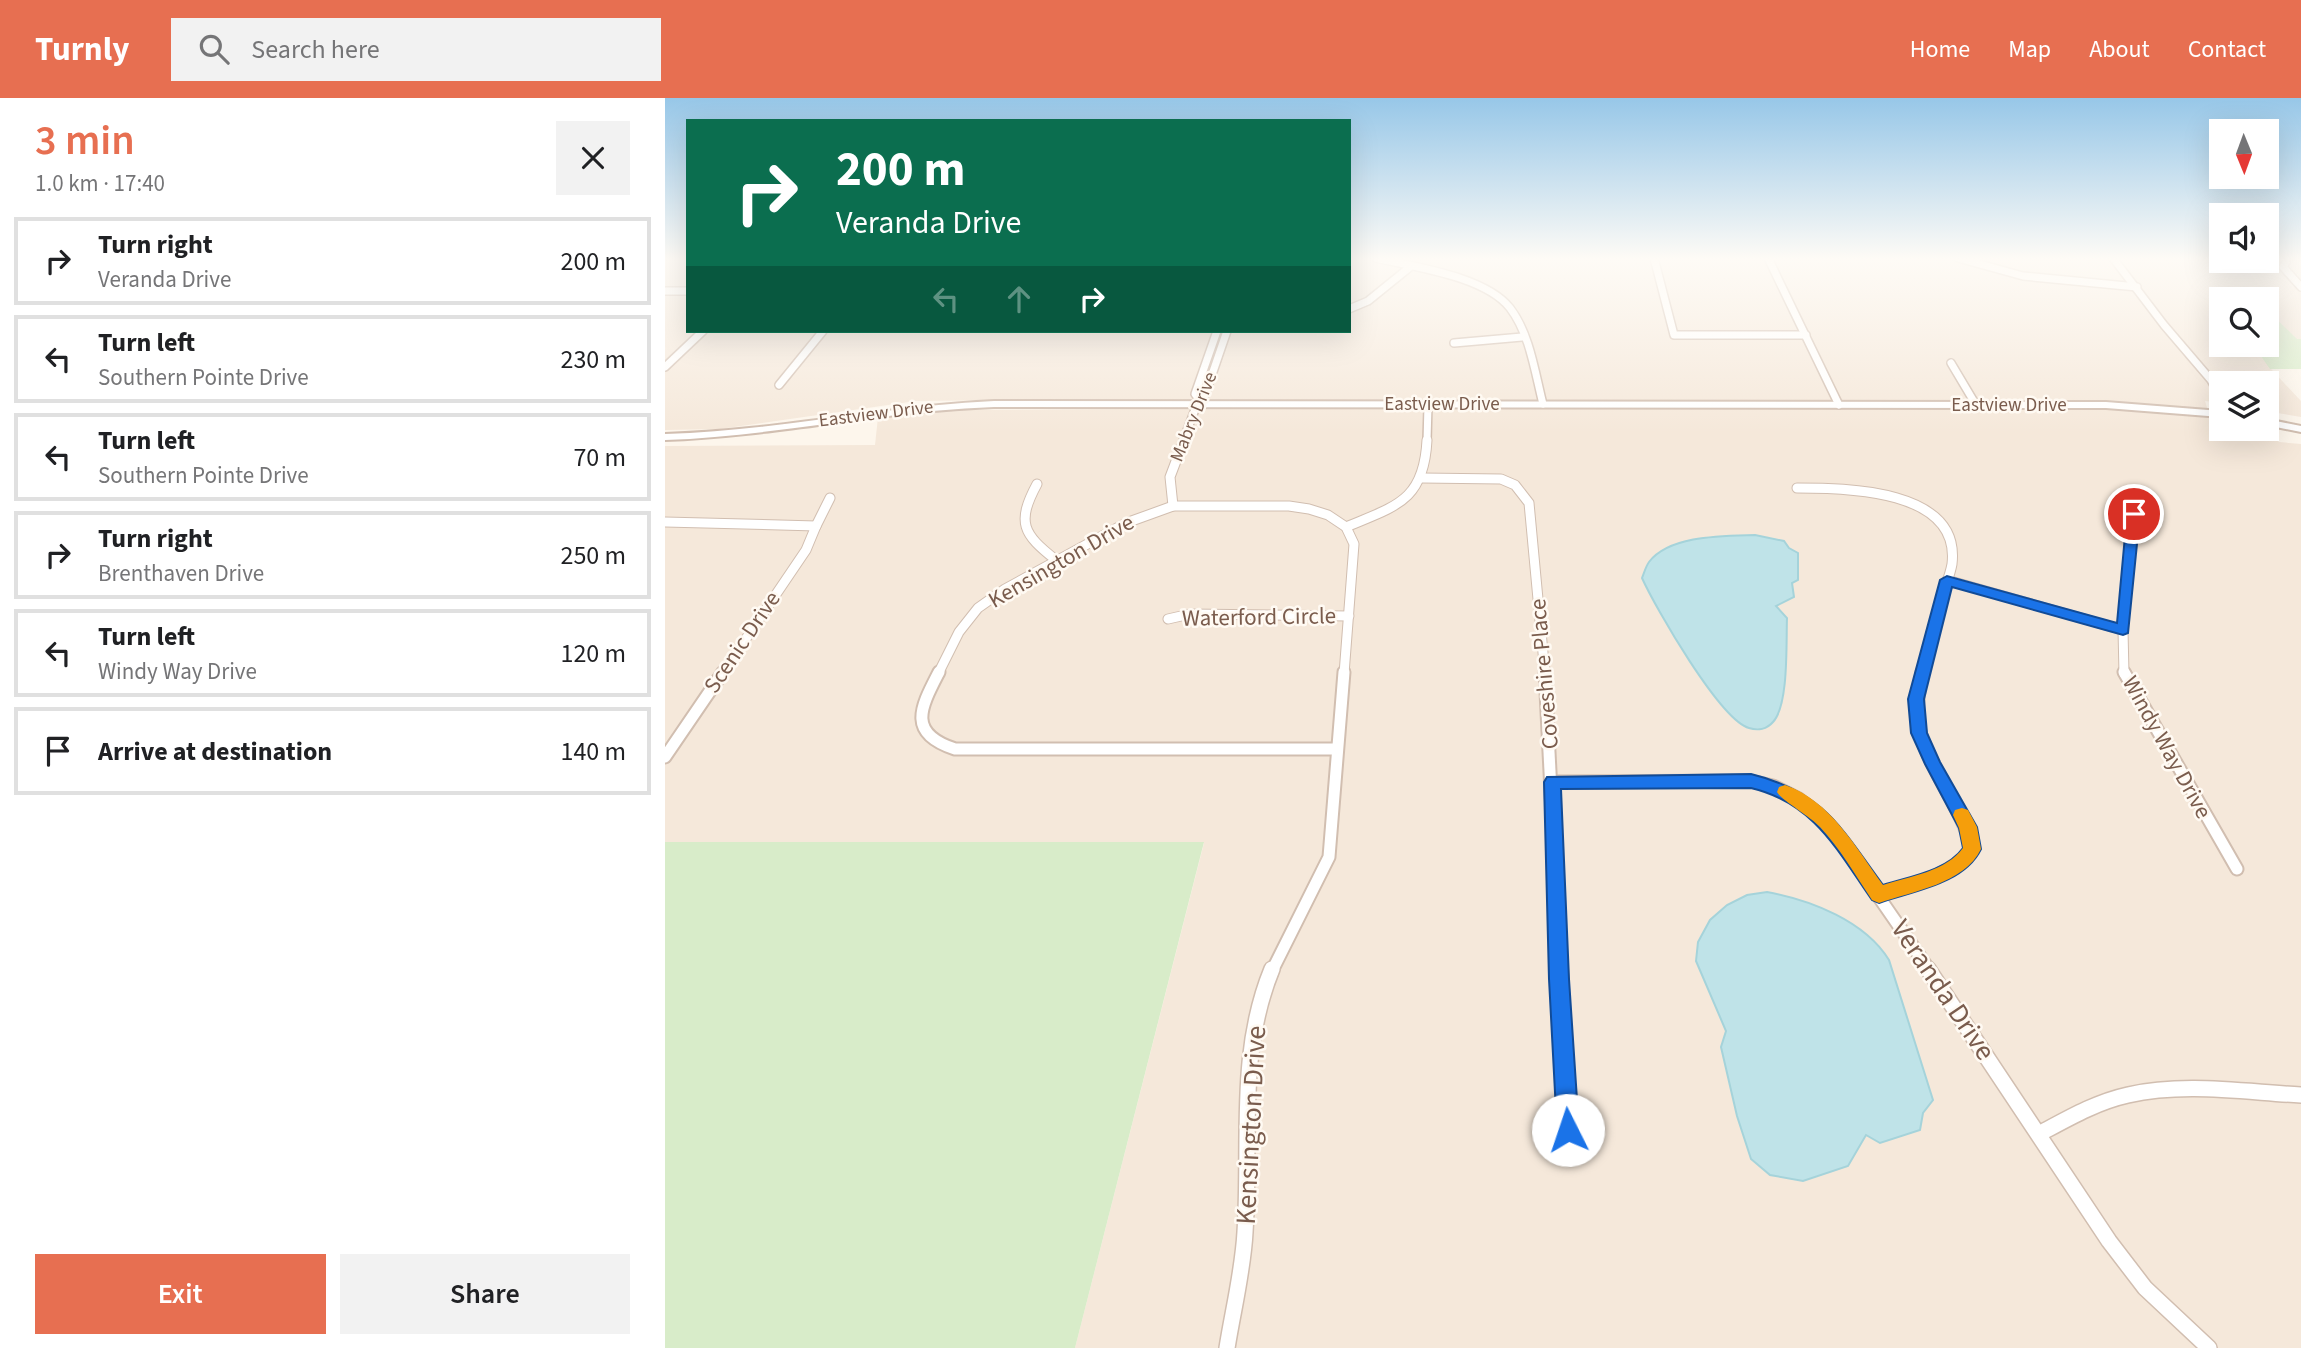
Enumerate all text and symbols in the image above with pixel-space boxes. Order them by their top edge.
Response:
search box [171,18,661,81]
text: Turnly [35,26,129,73]
icon: search [195,30,233,68]
text: Search here [251,31,380,68]
text: Home [1910,32,1970,67]
text: Map [2008,32,2051,67]
text: About [2089,32,2150,67]
text: Contact [2188,32,2266,67]
text: 3 min [35,111,135,171]
north arrow [2209,119,2279,189]
map controls [2209,119,2279,441]
button: close [556,121,630,195]
text: 200 m [836,135,965,205]
icon: right [721,147,812,238]
text: 1.0 km · 17:40 [35,167,165,200]
text: Veranda Drive [836,200,1022,246]
button: sound [2209,203,2279,273]
text: Turn right [98,226,213,263]
icon: right [39,242,77,280]
text: 200 m [560,243,626,280]
text: Veranda Drive [98,263,231,296]
icon: left [927,280,965,318]
icon: ahead [1000,280,1038,318]
icon: right [1073,280,1111,318]
button: search [2209,287,2279,357]
text: Turn left [98,324,195,361]
icon: left [39,340,77,378]
text: 230 m [560,341,626,378]
text: Southern Pointe Drive [98,361,309,394]
street label: Mabry Drive [1164,368,1224,466]
button: layers [2209,371,2279,441]
street label: Eastview Drive [1384,391,1500,418]
street label: Eastview Drive [1951,392,2067,419]
street label: Eastview Drive [817,394,935,434]
text: Turn left [98,422,195,459]
icon: left [39,438,77,476]
text: 70 m [573,439,626,476]
text: Southern Pointe Drive [98,459,309,492]
pin [2104,484,2164,544]
icon: arrive [2115,495,2153,533]
street label: Kensington Drive [982,506,1140,616]
text: Turn right [98,520,213,557]
icon: right [39,536,77,574]
text: 250 m [560,537,626,574]
text: Brenthaven Drive [98,557,264,590]
street label: Scenic Drive [696,584,788,700]
street label: Coveshire Place [1521,597,1567,751]
street label: Waterford Circle [1182,599,1336,635]
text: Turn left [98,618,195,655]
icon: left [39,634,77,672]
text: 120 m [560,635,626,672]
text: Windy Way Drive [98,655,257,688]
street label: Windy Way Drive [2114,670,2220,824]
icon: arrive [39,732,77,770]
text: Arrive at destination [98,733,332,770]
text: 140 m [560,733,626,770]
street label: Veranda Drive [1881,912,2005,1068]
street label: Kensington Drive [1226,1025,1276,1225]
position arrow [1531,1093,1605,1167]
button: Exit [35,1254,326,1334]
button: Share [340,1254,630,1334]

